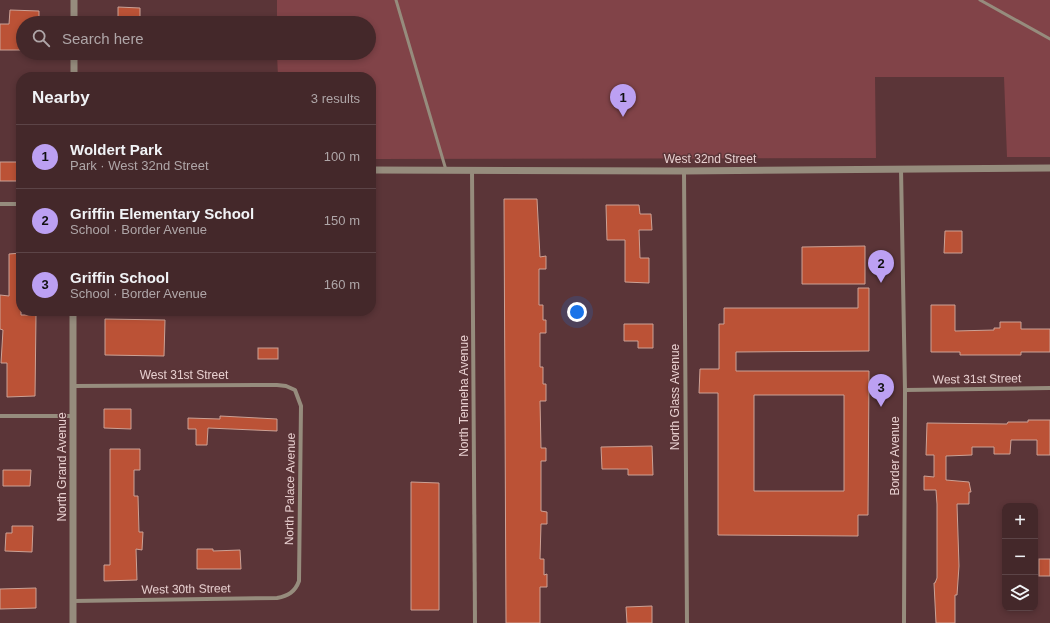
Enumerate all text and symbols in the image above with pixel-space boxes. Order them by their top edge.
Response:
search box [16,16,376,60]
icon: search [30,27,52,49]
text: Search here [62,30,144,47]
pin: 1 [610,84,636,117]
text: Nearby [32,88,90,107]
text: 3 results [311,91,360,106]
text: Woldert Park [70,141,162,158]
text: 1 [41,149,49,164]
text: 100 m [324,149,360,164]
street label: West 32nd Street [664,152,757,166]
text: Park · West 32nd Street [70,158,209,173]
text: Griffin Elementary School [70,205,254,222]
text: 2 [41,213,49,228]
text: 150 m [324,213,360,228]
text: School · Border Avenue [70,222,207,237]
pin: 2 [868,250,894,283]
text: Griffin School [70,269,169,286]
text: 3 [41,277,49,292]
text: 160 m [324,277,360,292]
text: School · Border Avenue [70,286,207,301]
your location [567,302,587,322]
street label: North Tenneha Avenue [457,335,471,457]
street label: North Glass Avenue [668,343,682,450]
street label: West 31st Street [140,368,229,382]
street label: West 31st Street [933,371,1022,387]
pin: 3 [868,374,894,407]
street label: North Grand Avenue [55,412,69,522]
street label: Border Avenue [888,416,902,496]
street label: North Palace Avenue [282,432,298,545]
map controls [1002,503,1038,611]
button: + [1002,503,1038,539]
button: − [1002,539,1038,575]
button: layers [1002,575,1038,611]
street label: West 30th Street [141,581,231,597]

